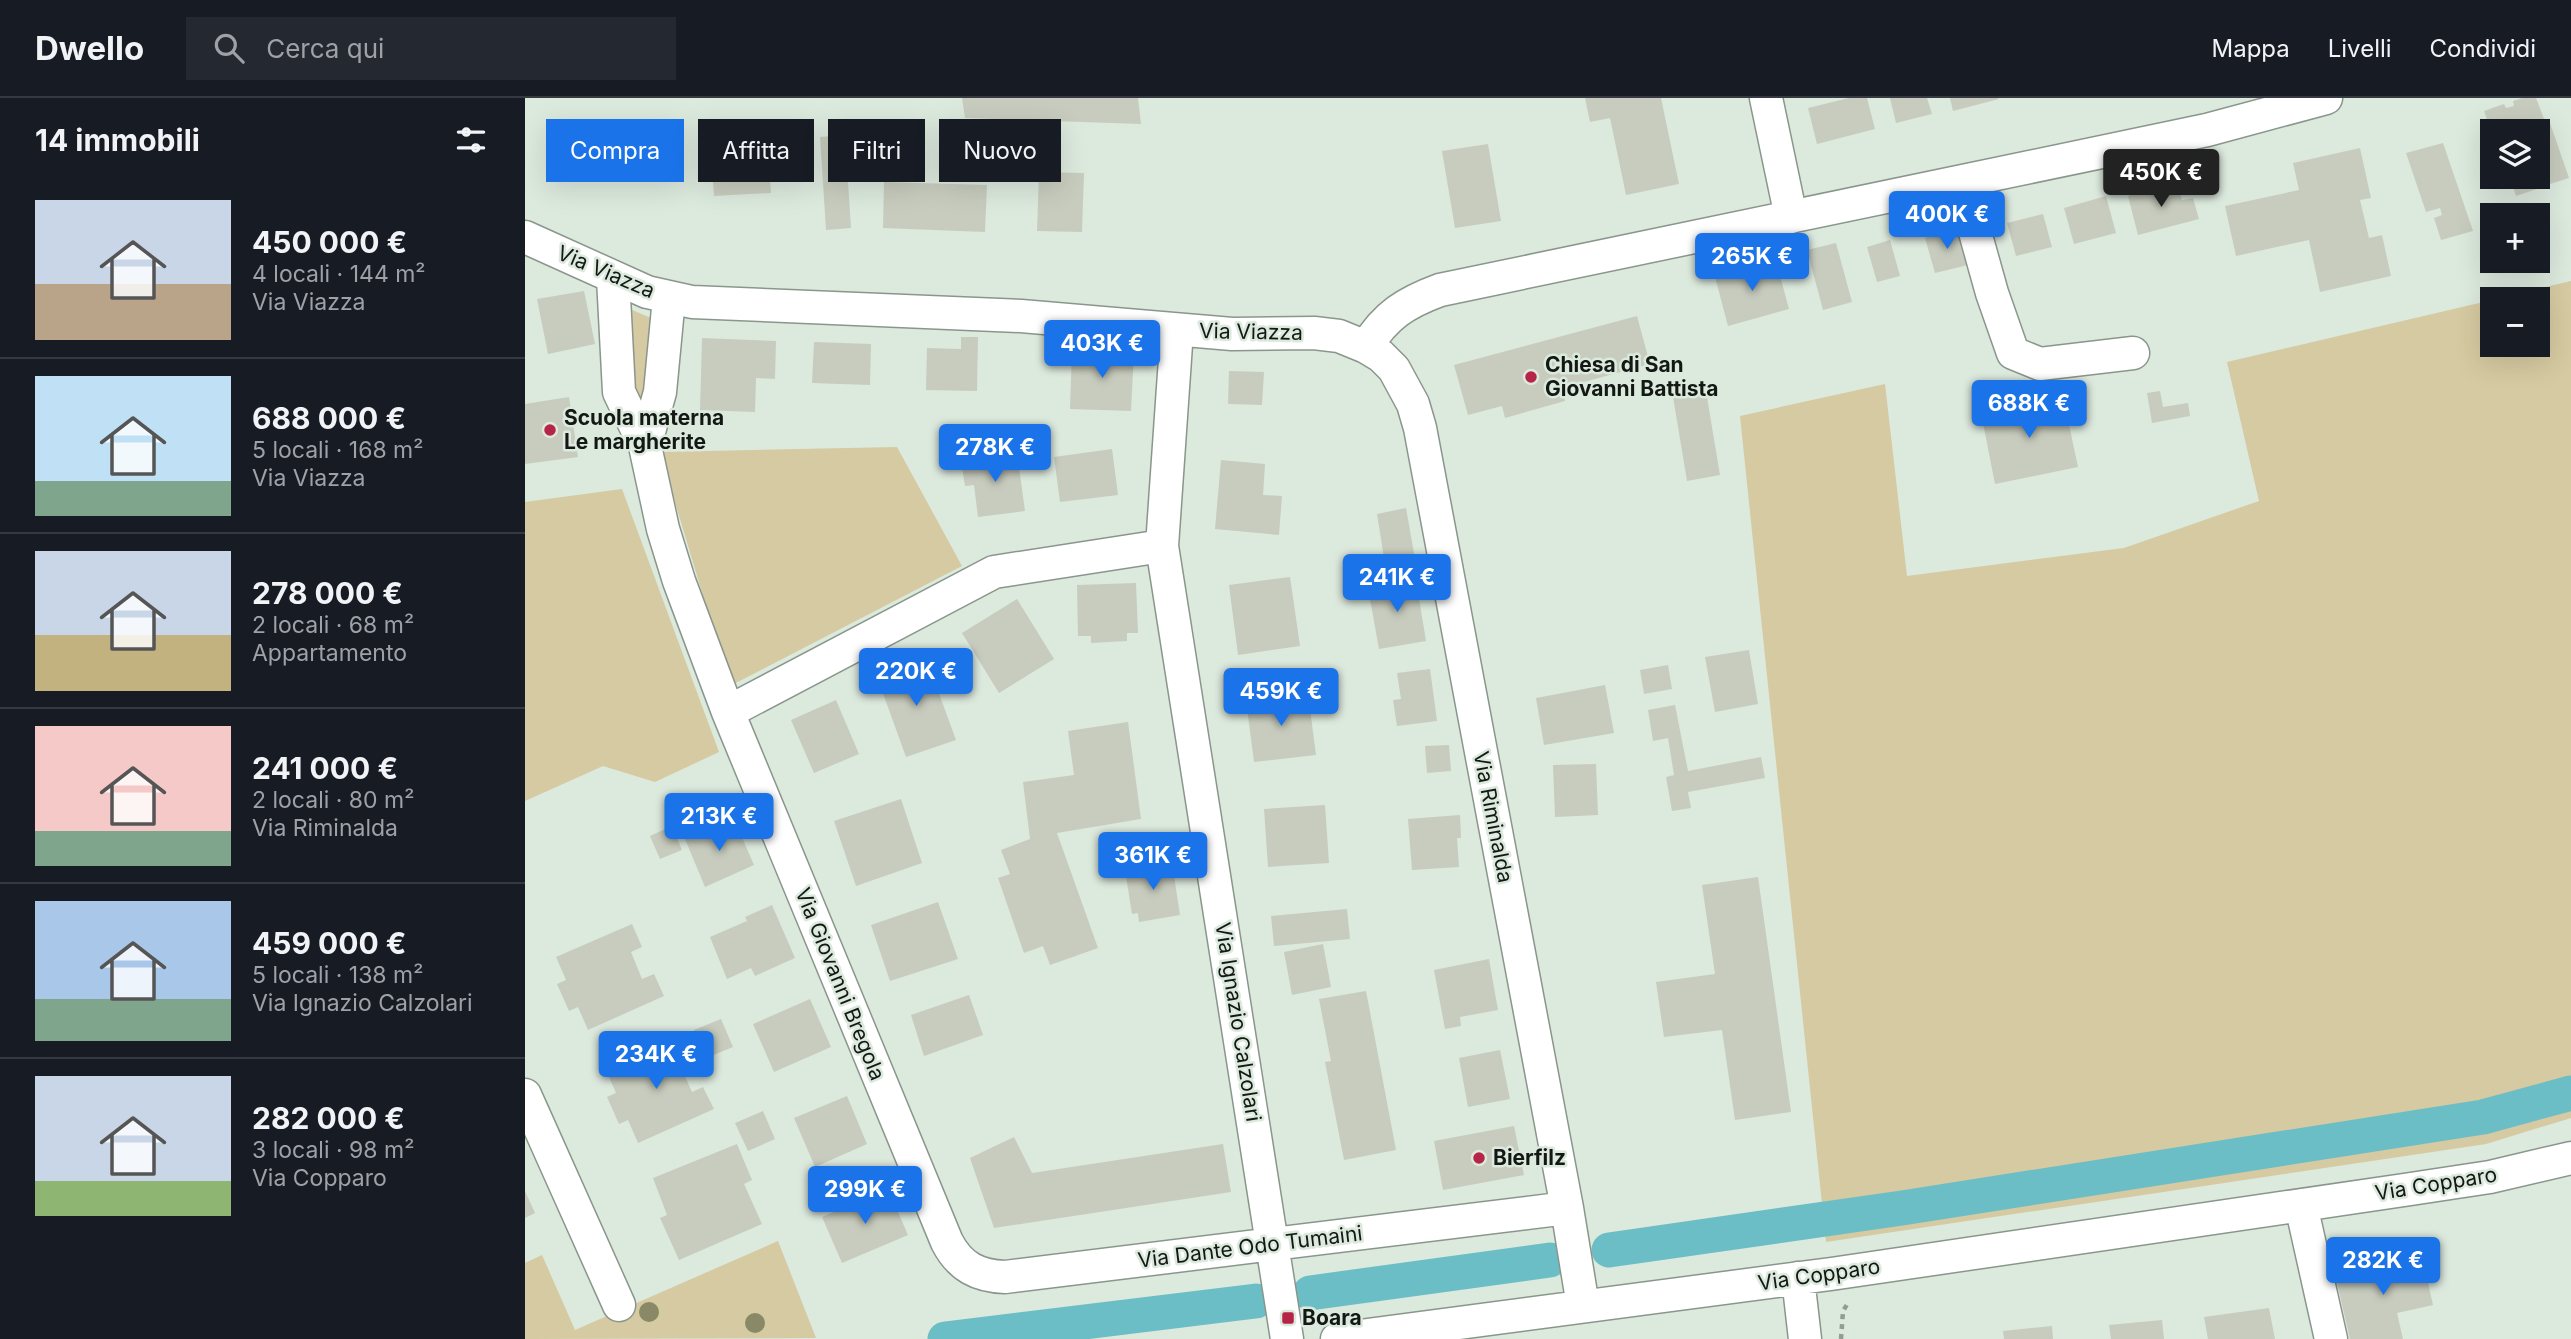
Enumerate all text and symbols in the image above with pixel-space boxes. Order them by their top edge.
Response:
search box [186,17,676,80]
text: Dwello [35,28,144,68]
icon: search [210,29,248,67]
text: Cerca qui [266,33,384,64]
text: Mappa [2211,34,2290,63]
text: Livelli [2328,34,2392,63]
text: Condividi [2430,34,2536,63]
chip: Compra [546,119,684,182]
chip: Affitta [698,119,814,182]
chip: Filtri [828,119,925,182]
chip: Nuovo [939,119,1061,182]
map controls [2480,119,2550,357]
button: layers [2480,119,2550,189]
icon: filters [452,121,490,159]
text: 14 immobili [35,122,200,158]
pin: 450K € [2104,150,2218,209]
text: 450K € [2119,158,2203,186]
pin: 400K € [1890,192,2004,251]
text: 400K € [1905,200,1989,228]
button: + [2480,203,2550,273]
text: 450 000 € [252,224,407,260]
icon: home [91,228,175,312]
pin: 265K € [1695,234,1809,293]
street label: Via Viazza [554,240,659,303]
text: 265K € [1711,242,1793,270]
text: 4 locali · 144 m² [252,260,426,288]
button: − [2480,287,2550,357]
text: Via Viazza [252,288,366,316]
street label: Via Viazza [1199,318,1303,345]
pin: 403K € [1045,320,1159,380]
text: 403K € [1060,329,1144,357]
place label: Chiesa di San Giovanni Battista [1545,352,1719,401]
marker: Chiesa di San Giovanni Battista [1523,369,1539,385]
pin: 688K € [1972,380,2086,440]
text: 688K € [1988,389,2070,417]
text: 688 000 € [252,400,406,436]
icon: home [91,404,175,488]
place label: Scuola materna Le margherite [564,405,724,454]
marker: Scuola materna Le margherite [542,422,558,438]
pin: 278K € [938,424,1052,484]
text: 278K € [955,433,1035,461]
text: 5 locali · 168 m² [252,436,423,464]
text: Via Viazza [252,464,366,492]
pin: 241K € [1340,554,1454,614]
text: 241K € [1359,563,1435,591]
text: 278 000 € [252,575,403,611]
icon: home [91,579,175,663]
text: 2 locali · 68 m² [252,611,414,639]
text: Appartamento [252,639,407,667]
pin: 220K € [859,648,973,708]
text: 220K € [875,657,957,685]
pin: 459K € [1224,668,1338,728]
text: 459K € [1240,677,1322,705]
street label: Via Riminalda [1469,749,1518,885]
text: 241 000 € [252,750,398,786]
icon: home [91,754,175,838]
text: 2 locali · 80 m² [252,786,414,814]
pin: 213K € [662,794,776,853]
text: 213K € [681,802,758,830]
text: Via Riminalda [252,814,398,842]
pin: 361K € [1096,832,1210,892]
text: 361K € [1114,841,1192,869]
street label: Via Giovanni Bregola [790,884,891,1084]
street label: Via Ignazio Calzolari [1210,920,1267,1123]
text: 459 000 € [252,925,406,961]
icon: home [91,929,175,1013]
text: 5 locali · 138 m² [252,961,423,989]
text: Via Ignazio Calzolari [252,989,473,1017]
pin: 234K € [599,1032,713,1091]
text: 234K € [615,1040,697,1068]
text: 282 000 € [252,1100,405,1136]
icon: home [91,1104,175,1188]
text: 3 locali · 98 m² [252,1136,414,1164]
place label: Bierfilz [1493,1145,1566,1170]
marker: Bierfilz [1471,1150,1487,1166]
street label: Via Copparo [2373,1162,2499,1205]
text: Via Copparo [252,1164,387,1192]
pin: 299K € [808,1166,922,1226]
text: 299K € [824,1175,906,1203]
street label: Via Dante Odo Tumaini [1136,1220,1364,1273]
pin: 282K € [2326,1238,2440,1297]
text: 282K € [2342,1246,2424,1274]
street label: Via Copparo [1756,1254,1882,1295]
place label: Boara [1302,1305,1362,1330]
marker: Boara [1280,1310,1296,1326]

